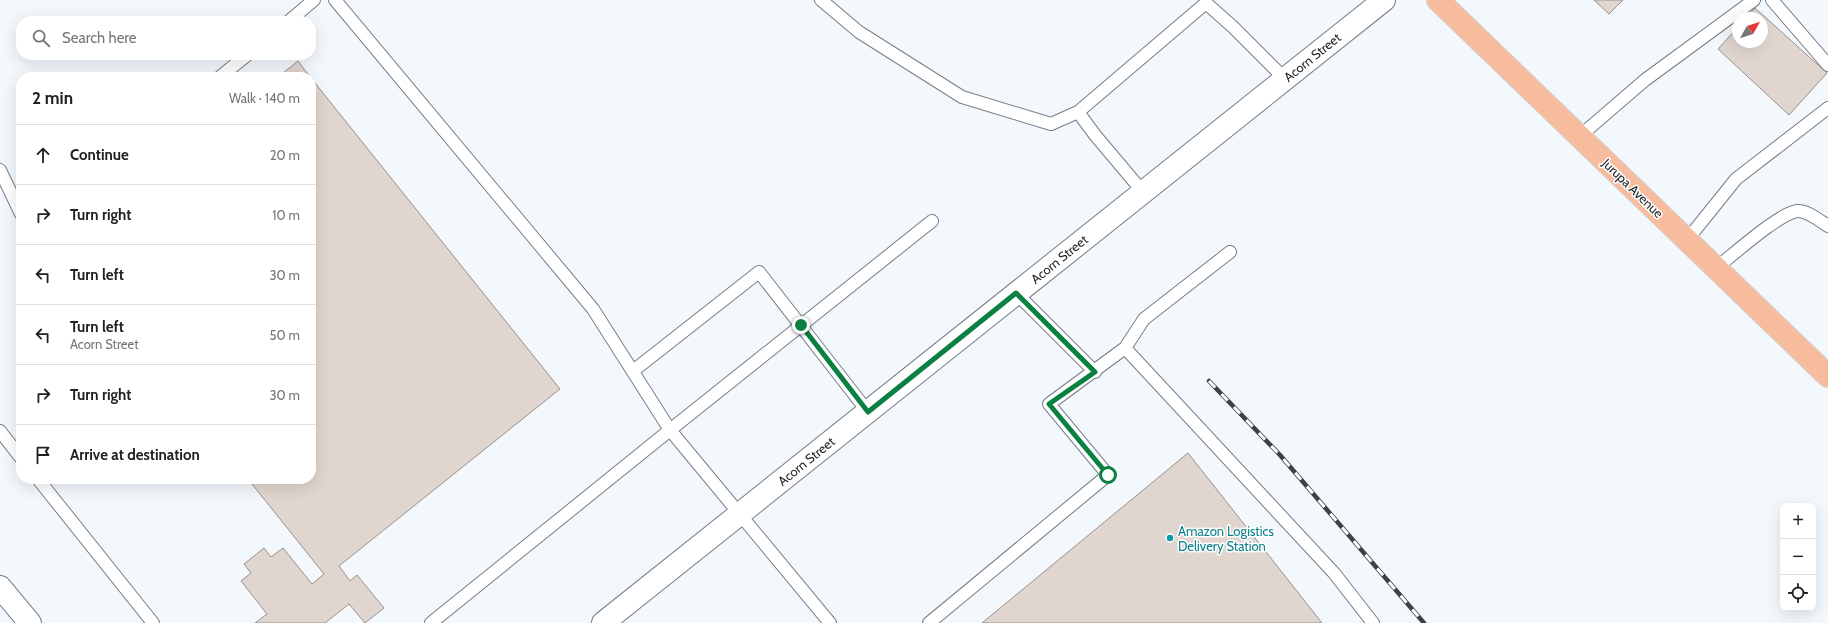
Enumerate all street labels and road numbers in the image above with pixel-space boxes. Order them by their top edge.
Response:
street label: Acorn Street [1280,29,1344,85]
street label: Jurupa Avenue [1598,154,1667,221]
street label: Acorn Street [1027,231,1091,287]
street label: Acorn Street [774,433,838,489]

